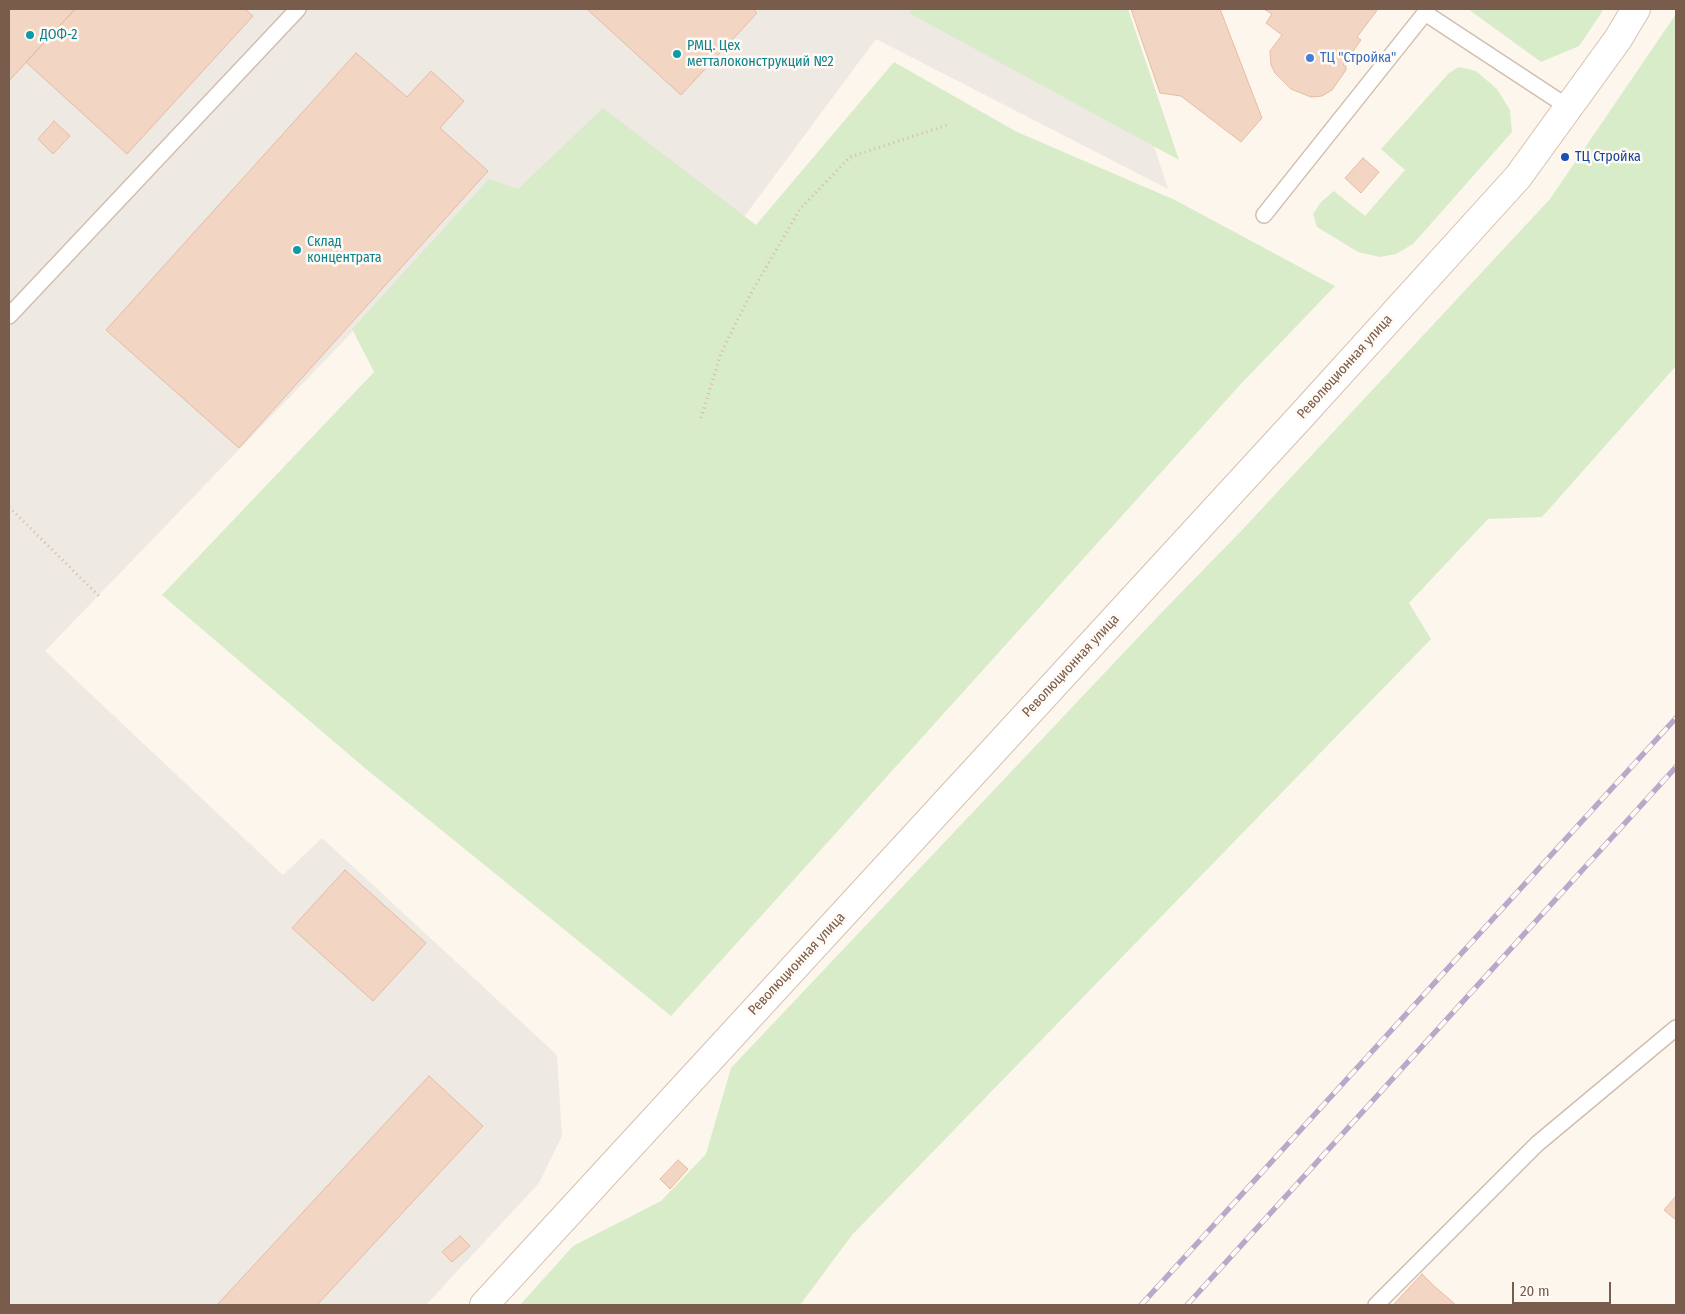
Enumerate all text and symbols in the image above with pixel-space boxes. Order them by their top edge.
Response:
place label: ДОФ-2 [40,27,77,43]
marker: ДОФ-2 [24,29,36,41]
place label: РМЦ. Цех метталоконструкций №2 [687,38,834,70]
marker: РМЦ. Цех метталоконструкций №2 [671,48,683,60]
place label: ТЦ "Стройка" [1320,50,1396,66]
marker: ТЦ "Стройка" [1304,52,1316,64]
place label: ТЦ Стройка [1575,149,1641,165]
marker: ТЦ Стройка [1559,151,1571,163]
place label: Склад концентрата [307,234,382,266]
marker: Склад концентрата [291,244,303,256]
street label: Революционная улица [1294,311,1396,423]
street label: Революционная улица [1019,611,1123,721]
street label: Революционная улица [745,909,849,1019]
scale bar [1515,1272,1614,1304]
text: 20 m [1520,1282,1550,1300]

